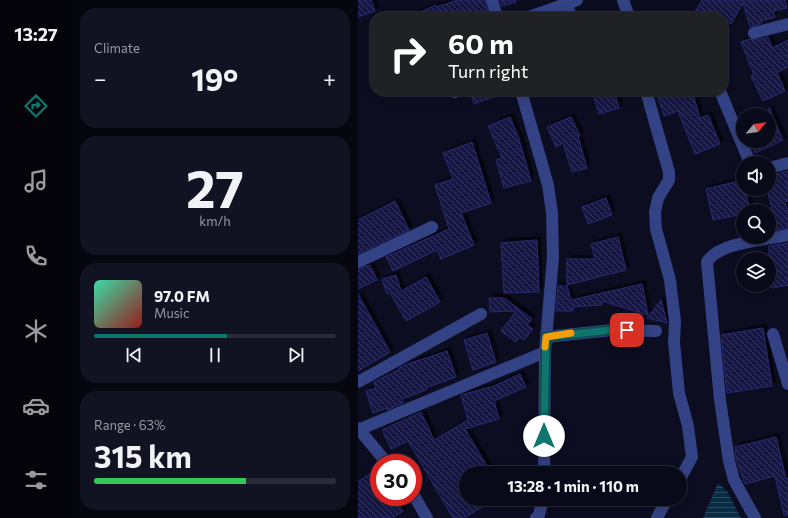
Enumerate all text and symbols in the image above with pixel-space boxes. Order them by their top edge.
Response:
text: 13:27 [14,23,58,45]
text: 60 m [448,26,514,60]
icon: right [382,28,434,80]
text: Climate [94,40,140,56]
text: 19° [191,60,238,97]
text: Turn right [448,60,528,82]
text: − [94,65,107,92]
text: + [323,65,336,92]
icon: directions [22,92,50,120]
north arrow [736,108,776,148]
map controls [736,108,776,292]
text: 27 [186,155,244,219]
button: sound [736,156,776,196]
icon: music [22,167,50,195]
button: search [736,204,776,244]
text: km/h [199,213,231,229]
icon: phone [22,242,50,270]
button: layers [736,252,776,292]
text: 97.0 FM [154,287,210,305]
text: Music [154,305,189,321]
pin [610,313,644,347]
icon: climate [22,317,50,345]
icon: arrive [616,319,638,341]
icon: previous [123,344,145,366]
icon: pause [204,344,226,366]
icon: next [285,344,307,366]
icon: car [22,392,50,420]
position arrow [523,415,565,457]
text: Range · 63% [94,417,165,433]
text: 315 km [94,437,192,474]
speed limit sign: 30 [370,454,422,506]
icon: filters [22,466,50,494]
text: 13:28 · 1 min · 110 m [507,477,639,495]

